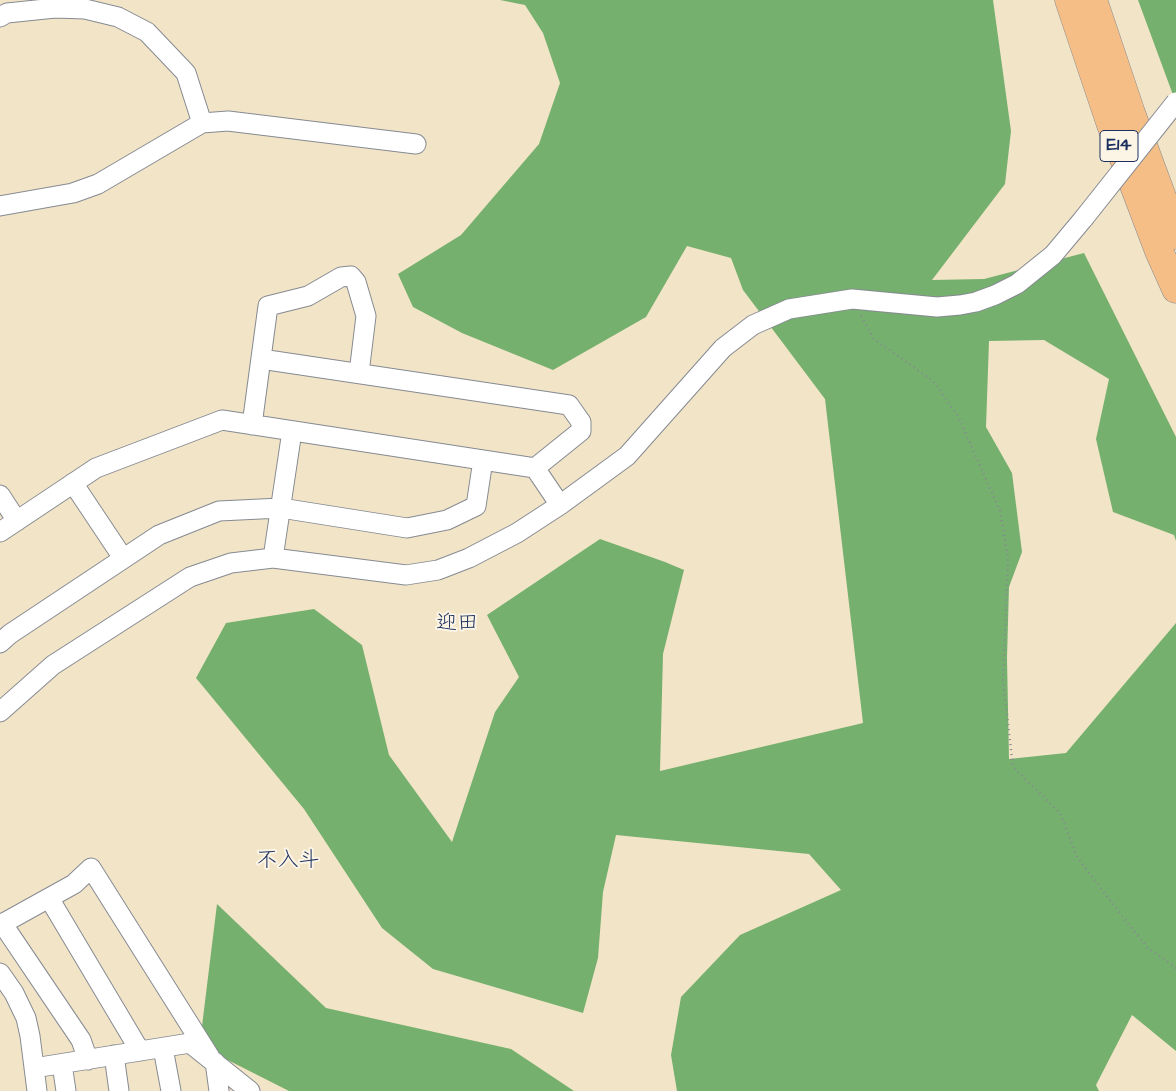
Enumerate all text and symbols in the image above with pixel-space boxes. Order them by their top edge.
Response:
road number: E14 [1100,130,1138,162]
district label: 迎田 [436,612,478,638]
district label: 不入斗 [257,849,319,875]

